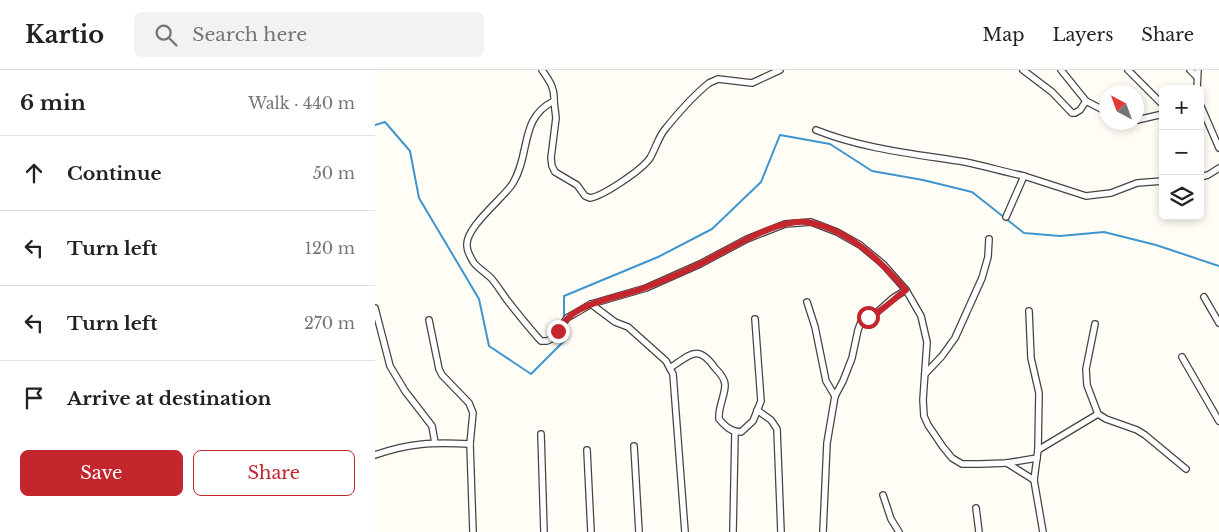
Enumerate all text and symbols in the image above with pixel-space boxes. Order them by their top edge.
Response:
search box [134,12,484,57]
text: Kartio [25,20,104,49]
icon: search [152,21,180,49]
text: Search here [192,23,307,46]
text: Map [983,24,1024,46]
text: Layers [1052,24,1113,46]
text: Share [1141,24,1194,46]
north arrow [1099,85,1144,130]
map controls [1159,85,1204,220]
button: + [1159,85,1204,130]
text: 6 min [20,90,86,116]
text: Walk · 440 m [248,93,355,113]
button: − [1159,130,1204,175]
icon: ahead [20,159,48,187]
text: Continue [67,162,162,185]
text: 50 m [313,163,355,183]
button: layers [1159,175,1204,220]
icon: left [20,234,48,262]
text: Turn left [67,237,158,260]
text: 120 m [305,238,355,258]
route start [857,306,880,329]
icon: left [20,309,48,337]
text: Turn left [67,312,158,335]
text: 270 m [304,313,355,333]
route end [547,320,570,343]
icon: arrive [20,384,48,412]
text: Arrive at destination [67,387,271,410]
button: Save [20,450,183,496]
button: Share [193,450,355,496]

